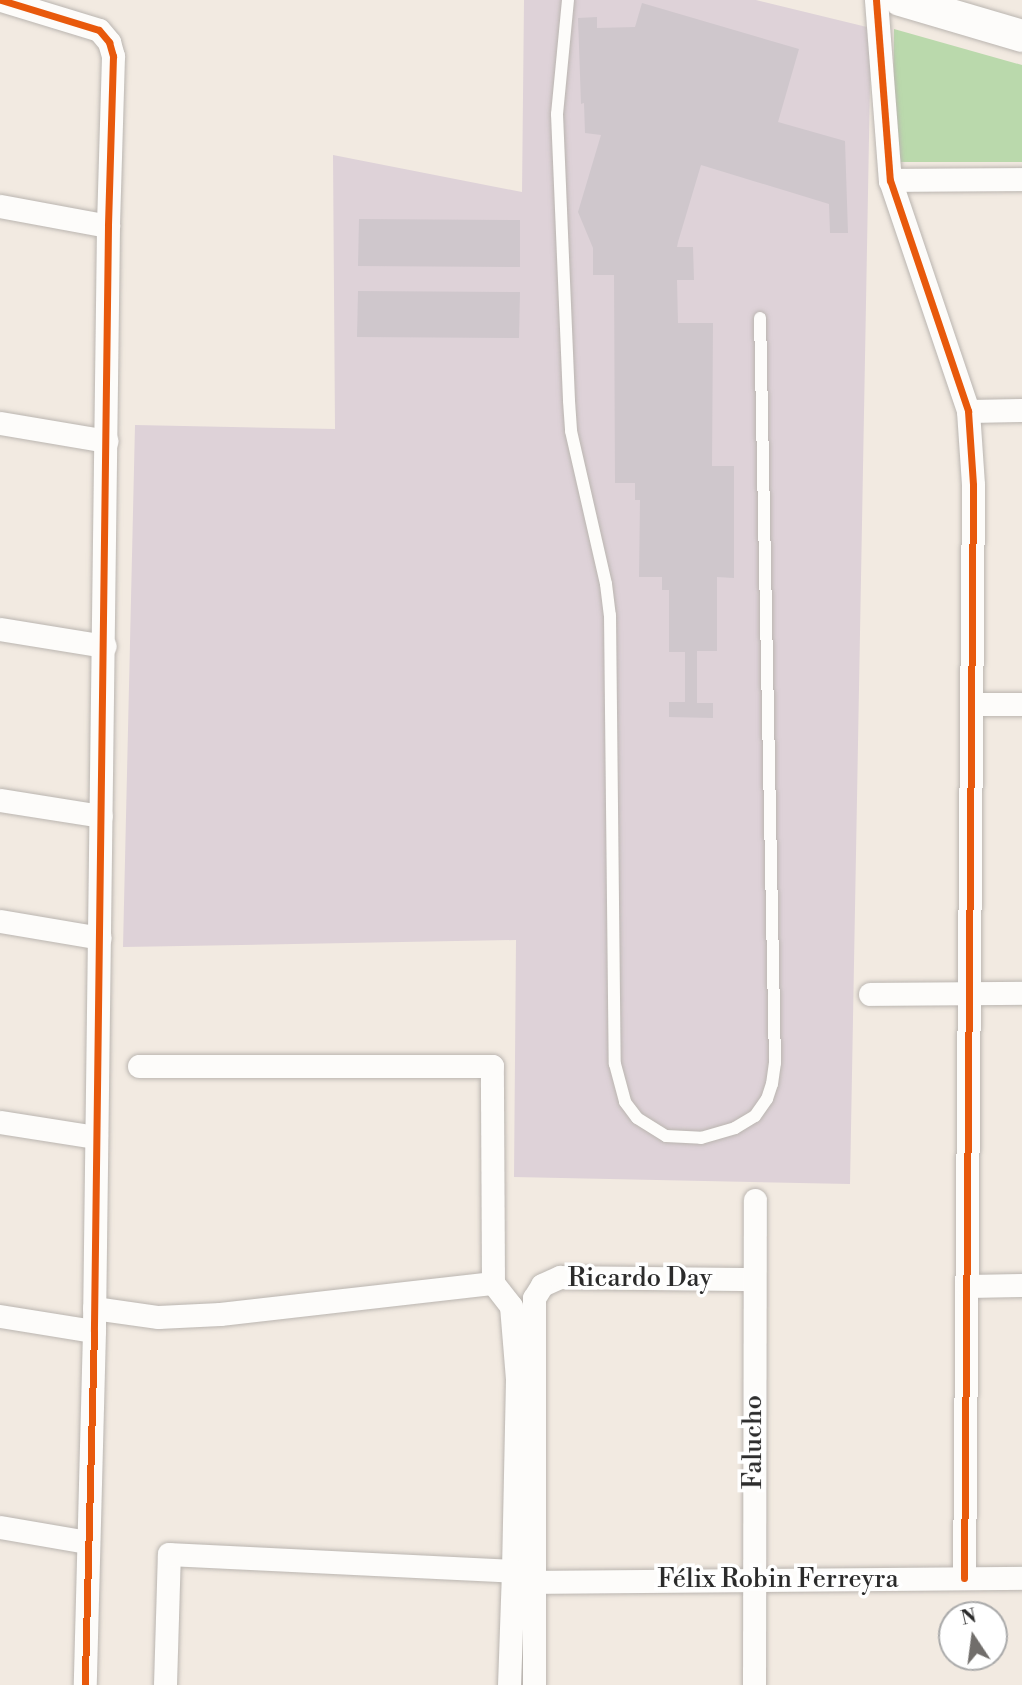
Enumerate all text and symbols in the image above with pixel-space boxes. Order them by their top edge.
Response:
street label: Ricardo Day [568,1263,712,1295]
street label: Falucho [738,1395,770,1489]
street label: Félix Robin Ferreyra [657,1564,899,1596]
north arrow [938,1601,1008,1671]
text: N [959,1604,979,1631]

